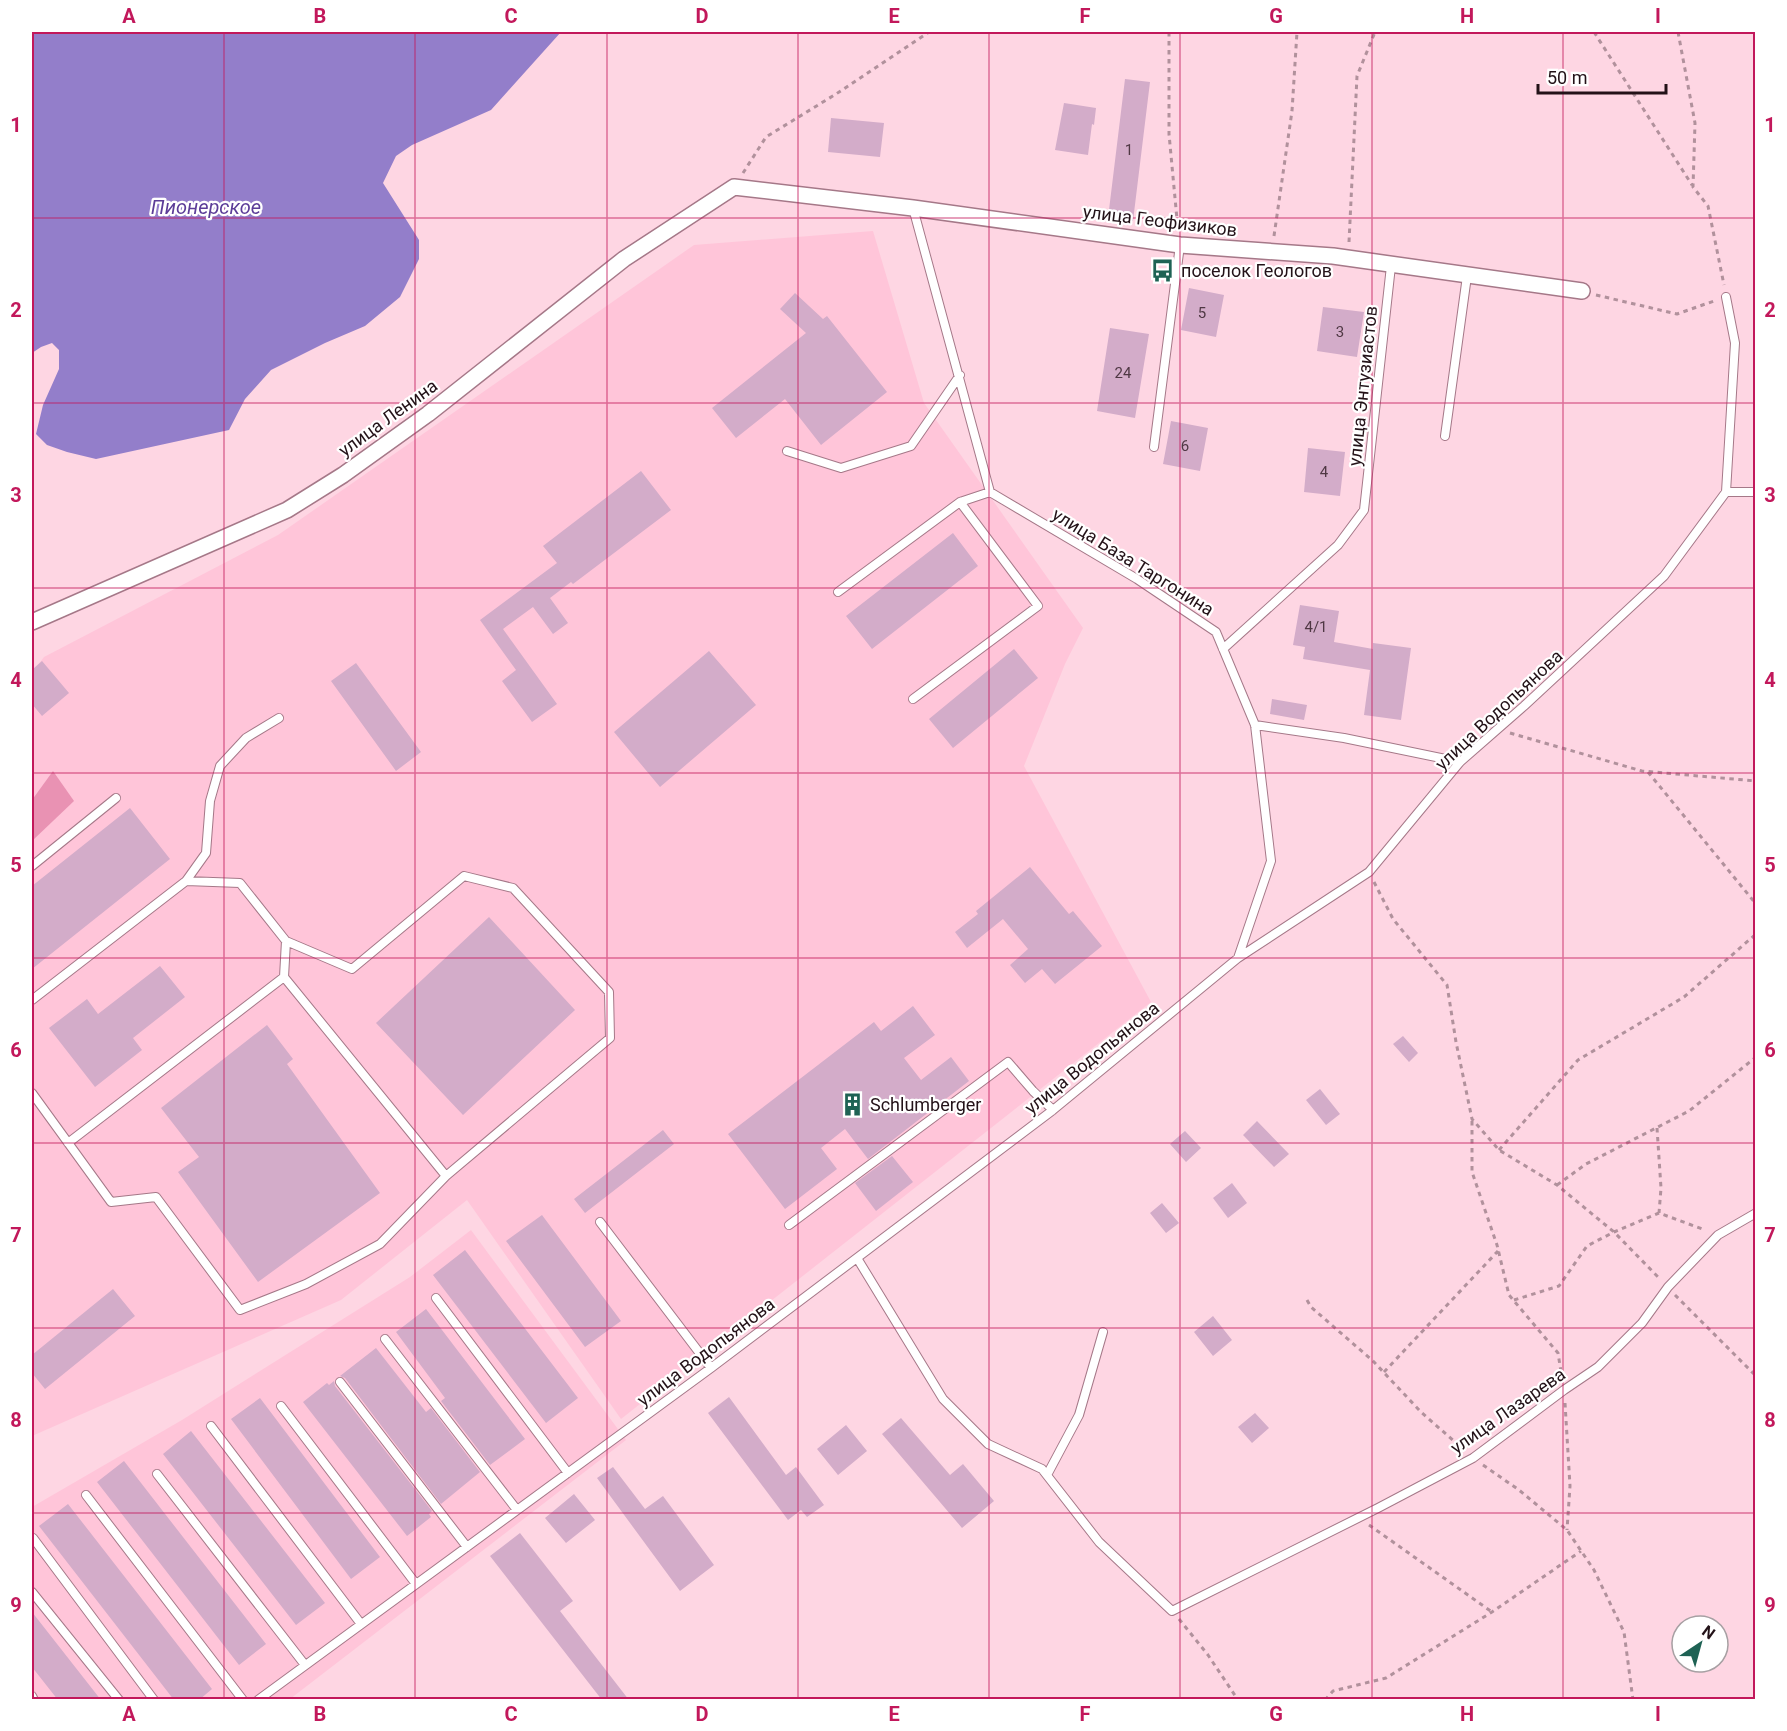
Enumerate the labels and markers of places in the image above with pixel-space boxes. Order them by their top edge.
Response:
bus stop icon: поселок Геологов [1150,258,1176,284]
place label: поселок Геологов [1181,260,1332,281]
building icon: Schlumberger [839,1092,865,1118]
place label: Schlumberger [870,1094,981,1115]

